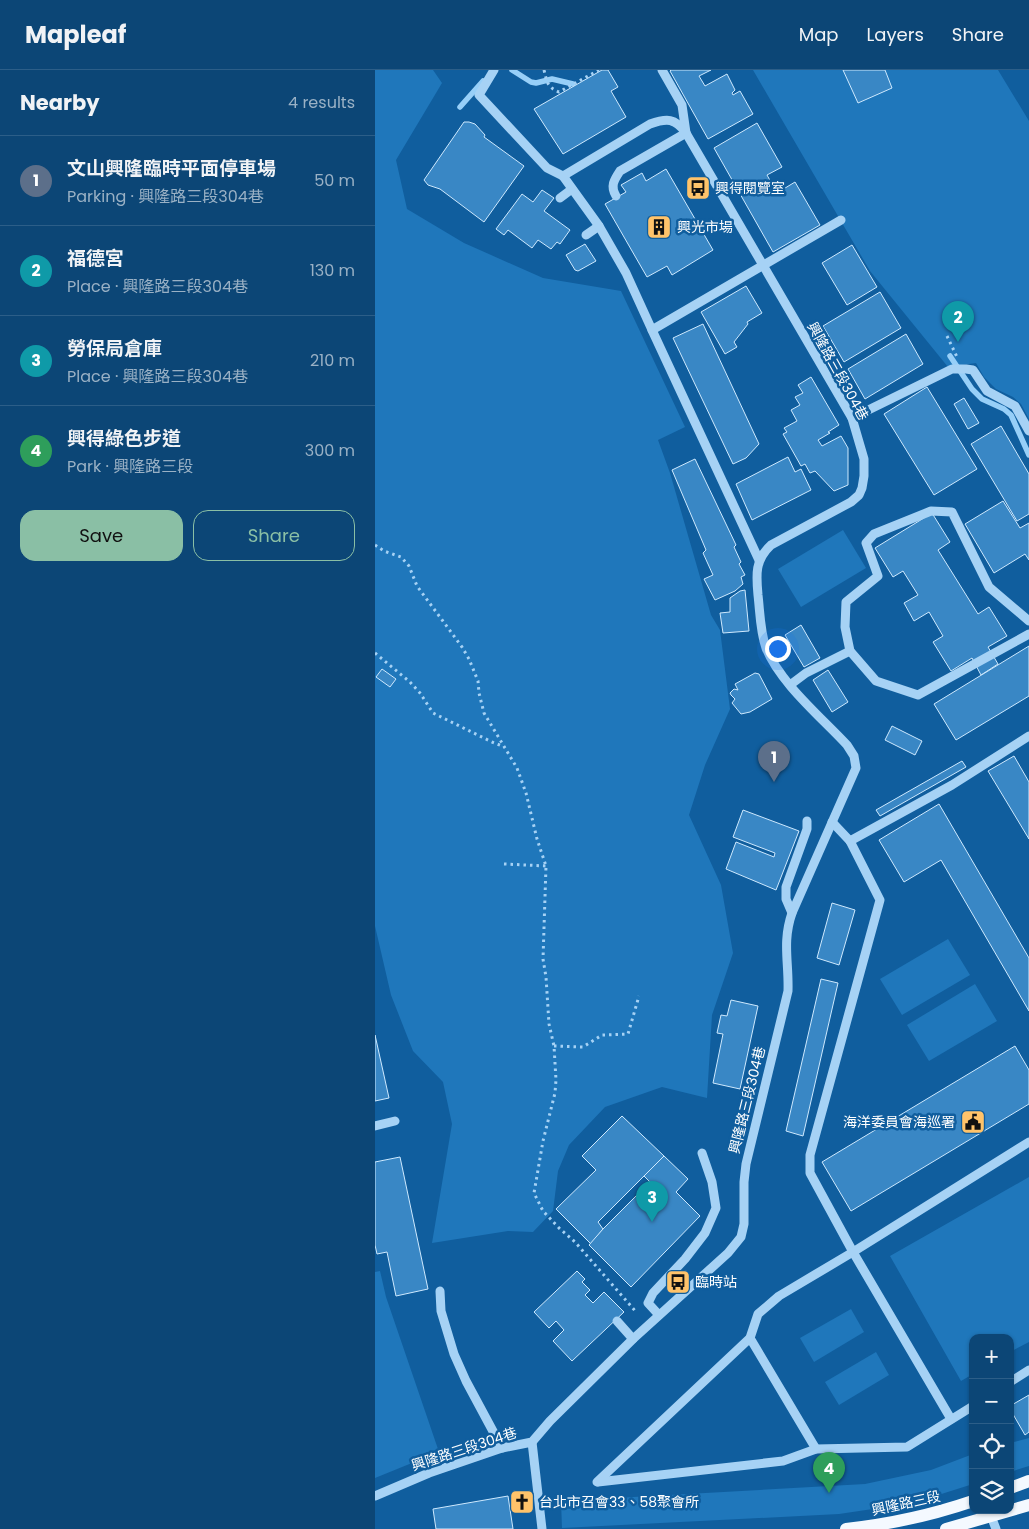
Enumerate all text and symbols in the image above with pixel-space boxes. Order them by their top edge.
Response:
text: Mapleaf [25,18,126,51]
text: Map [799,22,839,47]
text: Layers [867,22,924,47]
text: Share [952,22,1004,47]
text: Nearby [20,88,100,117]
text: 4 results [288,91,355,114]
text: 文山興隆臨時平面停車場 [67,155,276,182]
text: 1 [33,169,39,192]
text: 50 m [314,169,355,192]
bus stop icon: 興得閱覽室 [685,175,711,201]
place label: 興得閱覽室 [715,178,785,198]
text: Parking · 興隆路三段304巷 [67,185,264,208]
building icon: 興光市場 [646,214,672,240]
place label: 興光市場 [677,217,733,237]
text: 福德宮 [67,245,124,272]
text: 2 [31,259,41,282]
text: 130 m [310,259,355,282]
text: Place · 興隆路三段304巷 [67,275,248,298]
pin: 2 [942,301,974,342]
street label: 興隆路三段304巷 [803,318,873,424]
text: 勞保局倉庫 [67,335,162,362]
text: 3 [31,349,41,372]
text: 210 m [310,349,355,372]
text: Place · 興隆路三段304巷 [67,365,248,388]
text: 興得綠色步道 [67,425,181,452]
text: 4 [31,439,41,462]
text: 300 m [305,439,355,462]
text: Park · 興隆路三段 [67,455,193,478]
button: Save [20,510,183,561]
button: Share [193,510,355,561]
your location [765,636,791,662]
pin: 1 [758,741,790,782]
street label: 興隆路三段304巷 [724,1044,770,1156]
public building icon: 海洋委員會海巡署 [960,1109,986,1135]
place label: 海洋委員會海巡署 [843,1112,955,1132]
pin: 3 [636,1181,668,1222]
bus stop icon: 臨時站 [665,1269,691,1295]
place label: 臨時站 [695,1272,737,1292]
map controls [969,1334,1014,1514]
button: + [969,1334,1014,1379]
button: − [969,1379,1014,1424]
street label: 興隆路三段304巷 [409,1423,519,1475]
button: locate [969,1424,1014,1469]
pin: 4 [813,1452,845,1493]
button: layers [969,1469,1014,1514]
street label: 興隆路三段 [870,1486,942,1520]
church icon: 台北市召會33、58聚會所 [509,1489,535,1515]
place label: 台北市召會33、58聚會所 [539,1492,699,1512]

